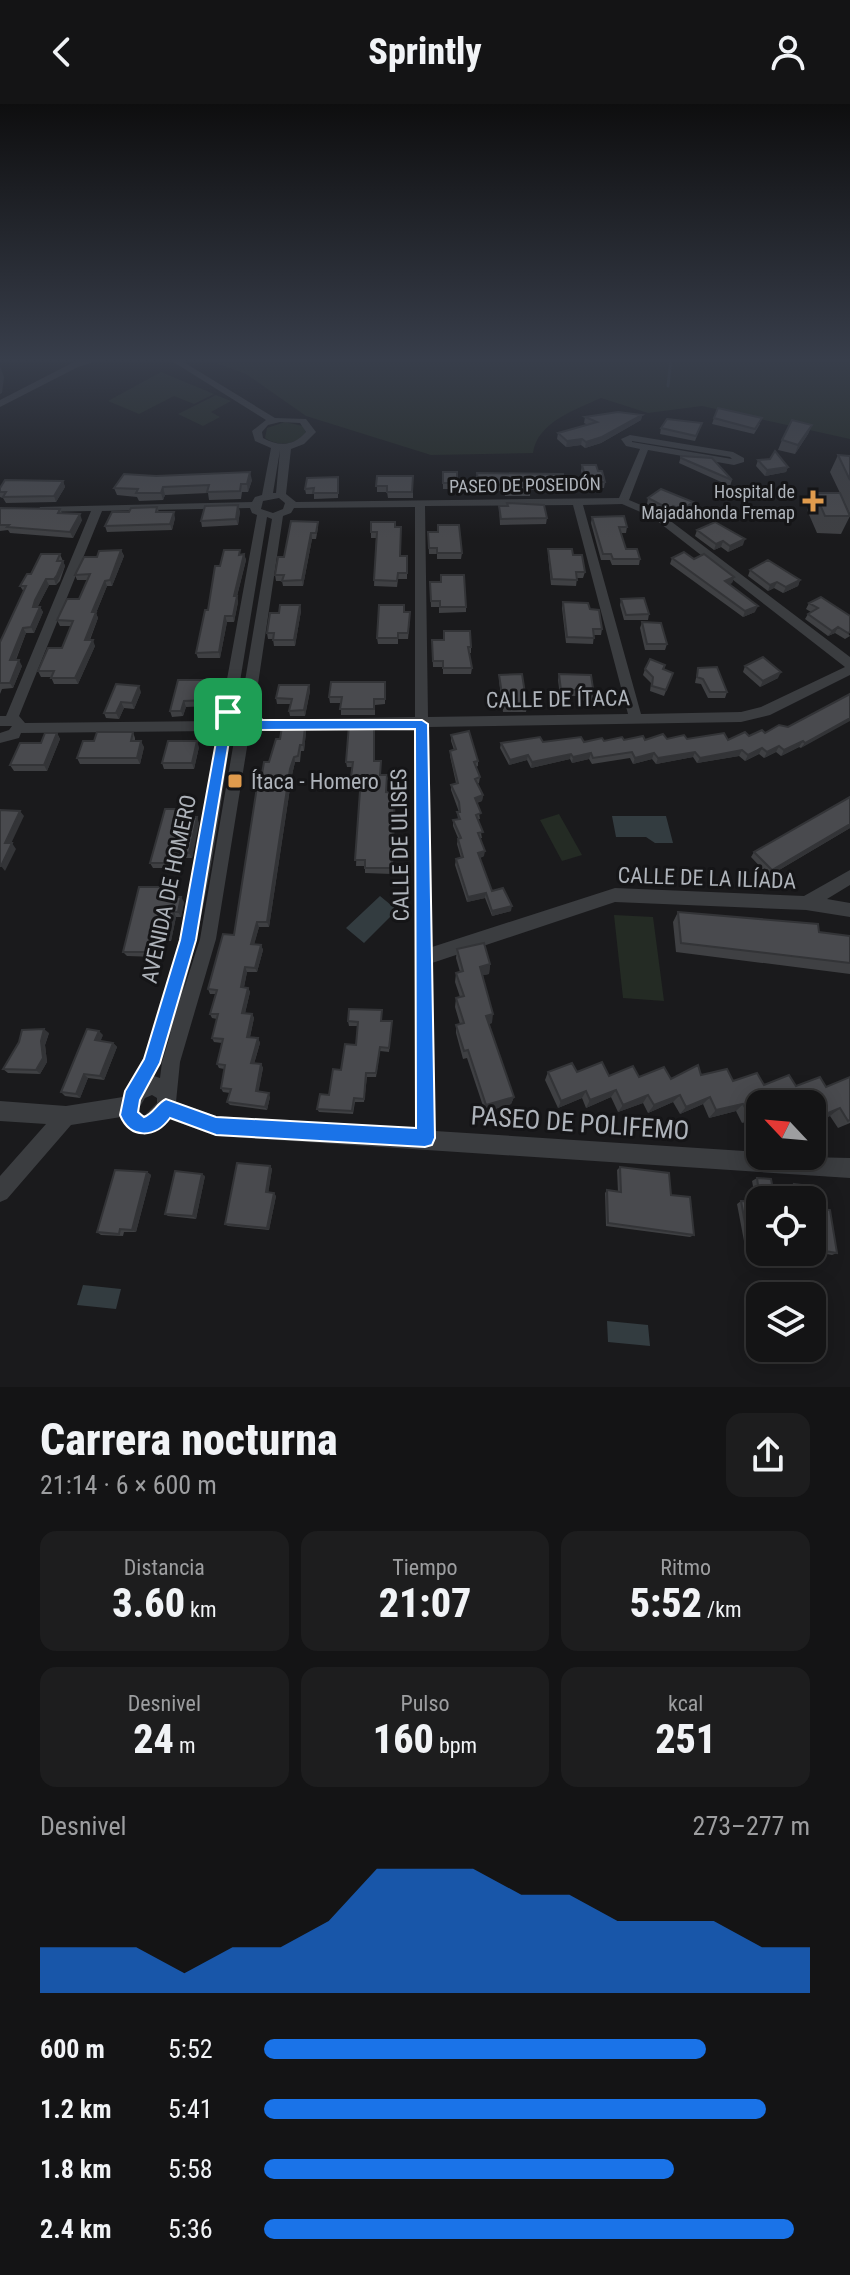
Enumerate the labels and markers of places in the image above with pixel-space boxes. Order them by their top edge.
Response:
place label: Hospital de Majadahonda Fremap [641,481,795,523]
marker: Hospital de Majadahonda Fremap [802,490,824,512]
pin [194,678,262,746]
place label: Ítaca - Homero [251,769,379,794]
marker: Ítaca - Homero [226,772,244,790]

